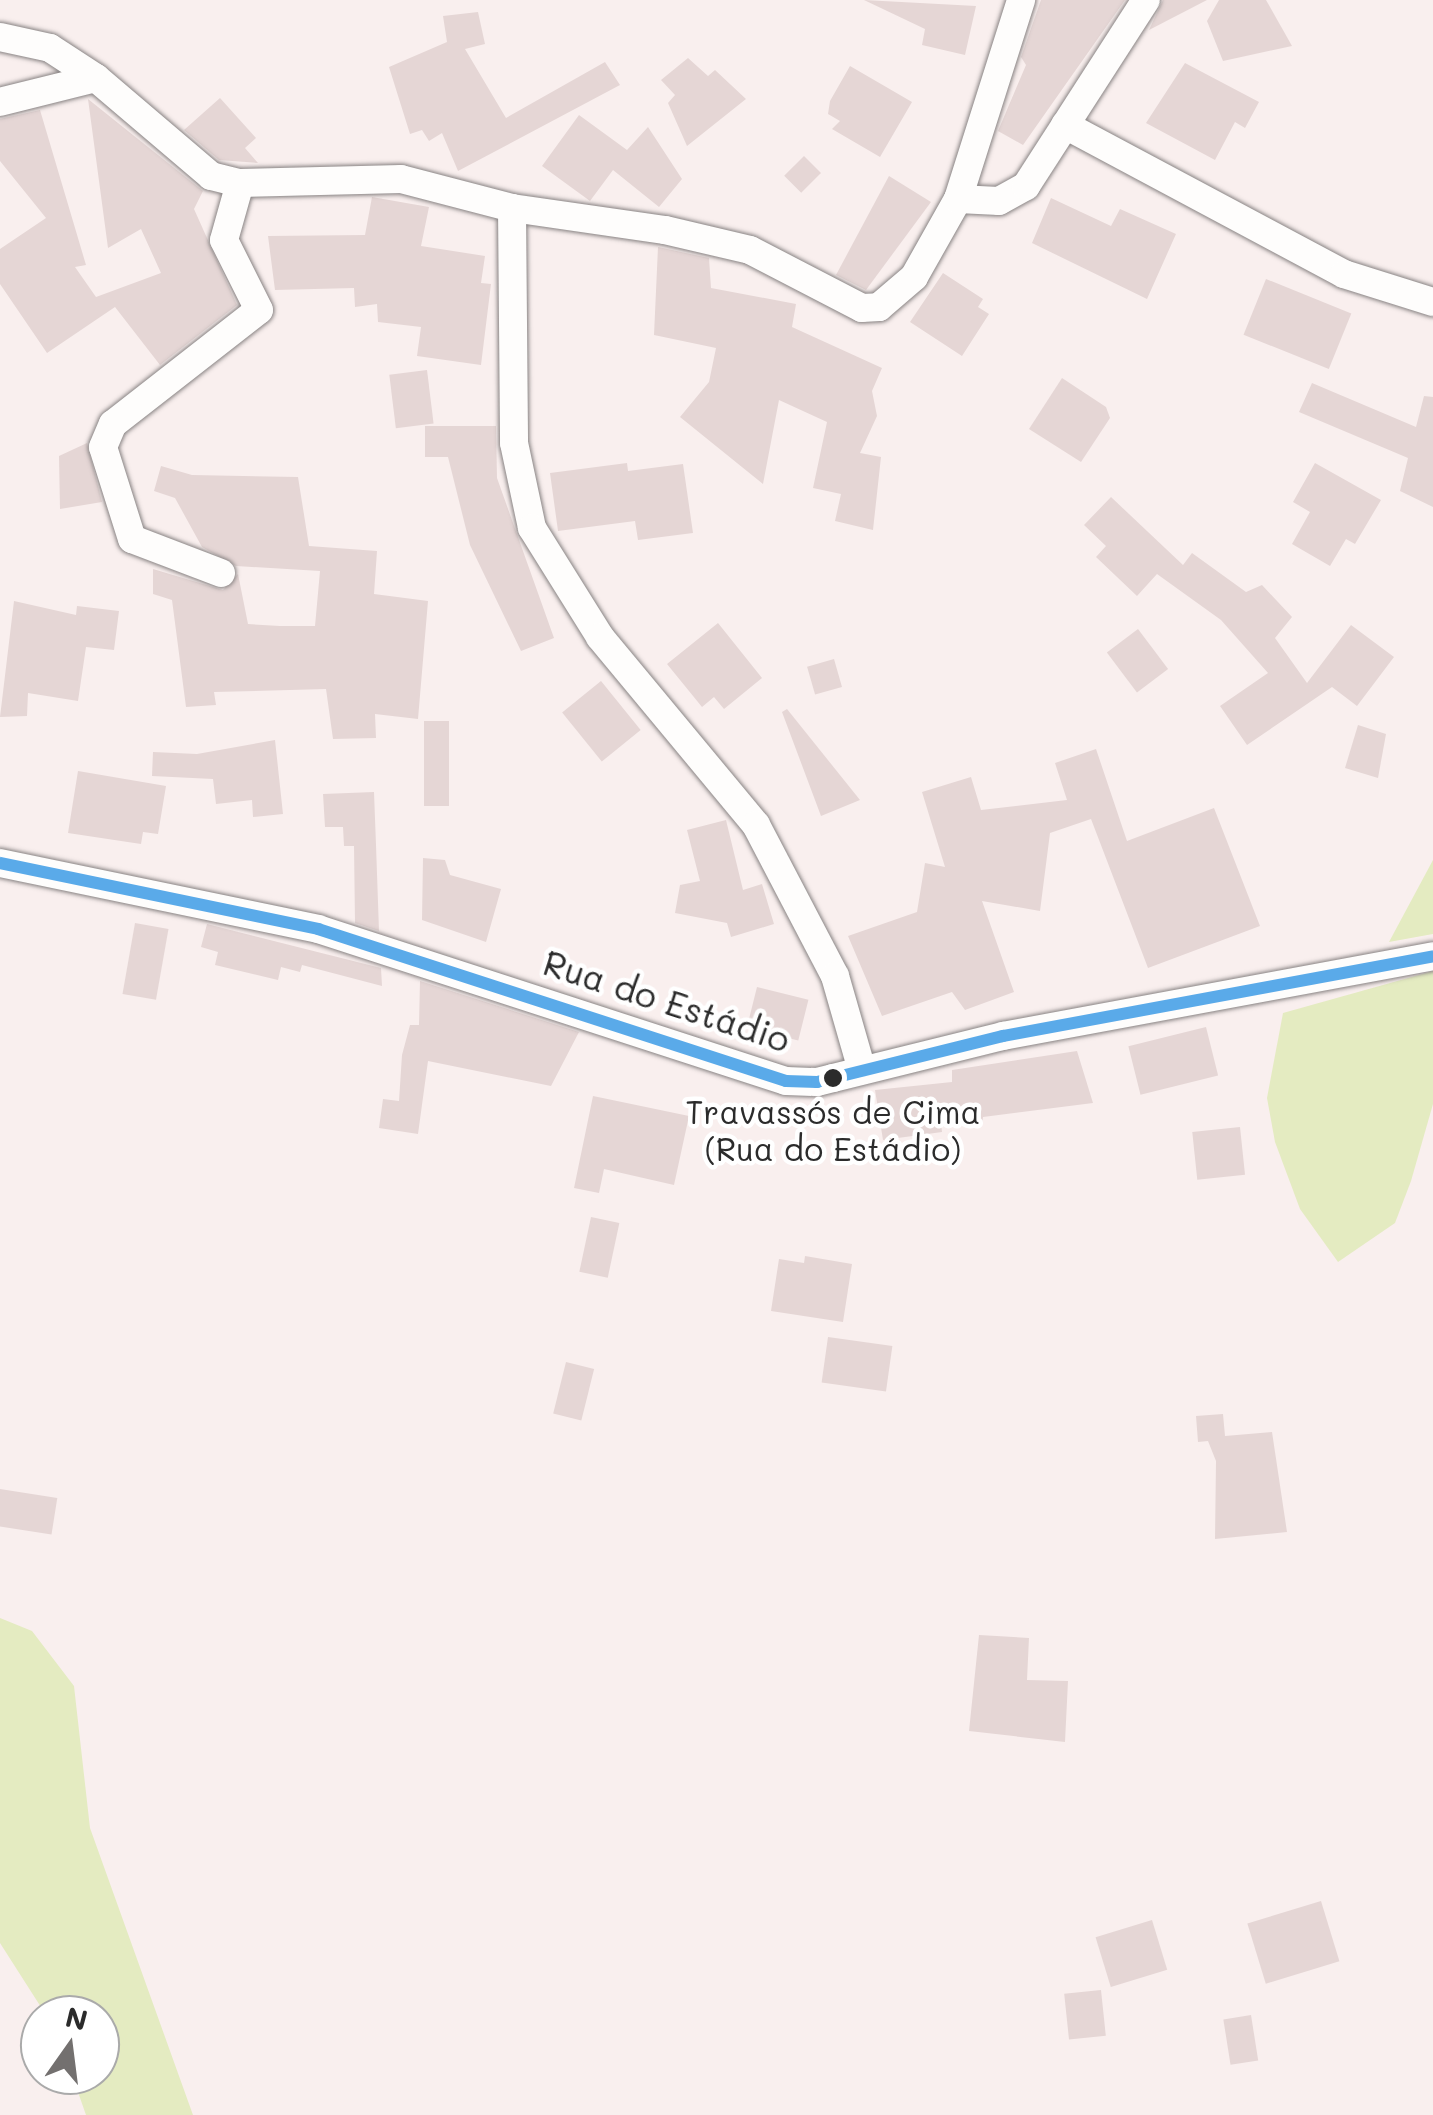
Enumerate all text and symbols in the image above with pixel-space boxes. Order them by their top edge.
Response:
street label: Rua do Estádio [538,940,796,1060]
marker: Travassós de Cima (Rua do Estádio) [823,1068,843,1088]
place label: Travassós de Cima (Rua do Estádio) [686,1093,980,1168]
north arrow [20,1995,120,2095]
text: N [62,1998,91,2038]

